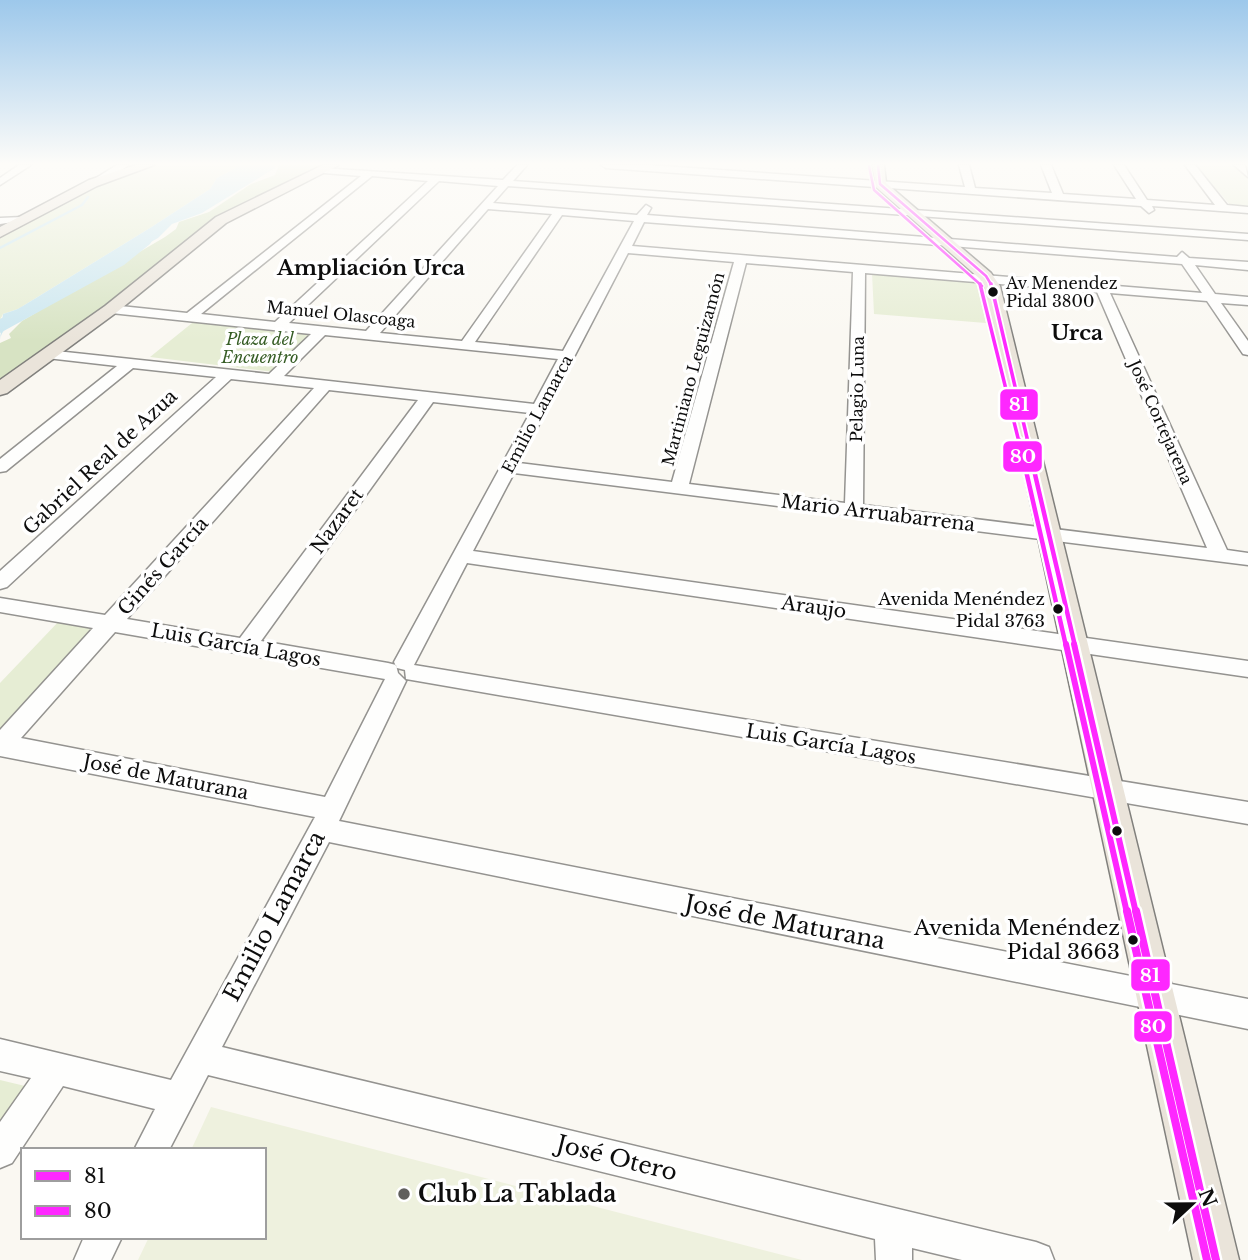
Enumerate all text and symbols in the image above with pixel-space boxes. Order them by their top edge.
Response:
district label: Ampliación Urca [276,255,465,281]
street label: Martiniano Leguizamón [657,270,729,468]
place label: Av Menendez Pidal 3800 [1005,273,1118,311]
marker: Av Menendez Pidal 3800 [986,285,1000,299]
street label: Manuel Olascoaga [266,296,417,332]
district label: Urca [1051,320,1103,346]
park label: Plaza del Encuentro [220,329,299,367]
street label: Pelagio Luna [846,336,868,442]
street label: Emilio Lamarca [497,351,577,477]
street label: José Cortejarena [1124,355,1197,487]
street label: Gabriel Real de Azua [18,384,182,539]
line badge: 81 [999,388,1039,421]
text: 81 [1009,393,1029,416]
line badge: 80 [1002,440,1043,473]
text: 80 [1010,445,1036,468]
street label: Nazaret [306,483,369,558]
street label: Mario Arruabarrena [780,490,977,536]
street label: Ginés García [113,512,213,620]
place label: Avenida Menéndez Pidal 3763 [877,589,1045,632]
street label: Araujo [779,591,848,623]
marker: Avenida Menéndez Pidal 3763 [1051,602,1065,616]
street label: Luis García Lagos [149,619,323,671]
street label: Luis García Lagos [744,719,918,769]
street label: José de Maturana [78,749,251,804]
unlabelled marker [1110,824,1124,838]
street label: Emilio Lamarca [217,826,331,1006]
street label: José de Maturana [680,888,888,955]
place label: Avenida Menéndez Pidal 3663 [913,915,1120,965]
marker: Avenida Menéndez Pidal 3663 [1126,933,1140,947]
line badge: 81 [1130,958,1171,992]
text: 81 [1140,964,1160,987]
line badge: 80 [1133,1010,1173,1043]
text: 80 [1140,1015,1166,1038]
street label: José Otero [551,1129,680,1186]
legend [21,1148,266,1239]
text: 81 [84,1163,106,1189]
north arrow [1157,1169,1227,1239]
place label: Club La Tablada [418,1180,617,1208]
text: N [1193,1185,1221,1211]
marker: Club La Tablada [396,1186,412,1202]
text: 80 [84,1198,112,1224]

